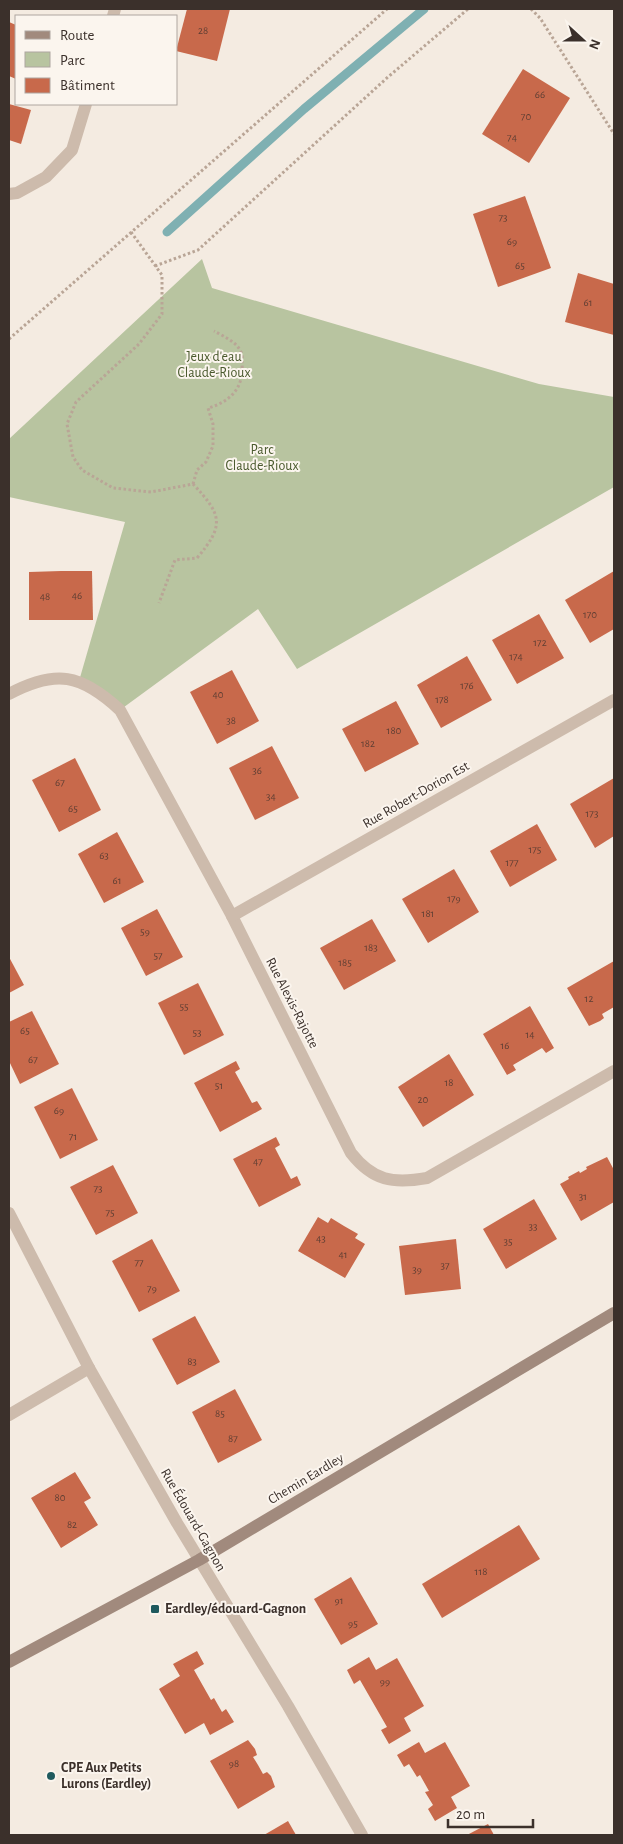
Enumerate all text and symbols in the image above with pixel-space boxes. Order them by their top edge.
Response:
legend [15,15,178,105]
north arrow [558,15,608,65]
house number: 28 [198,25,208,36]
text: Route [60,28,94,43]
text: N [586,37,602,51]
text: Parc [60,53,85,68]
text: Bâtiment [60,78,115,93]
house number: 66 [535,89,545,100]
house number: 70 [521,111,531,122]
house number: 74 [507,132,517,143]
house number: 73 [498,212,508,223]
house number: 69 [507,236,517,247]
house number: 65 [515,260,525,271]
house number: 61 [584,297,592,308]
park label: Jeux d'eau Claude-Rioux [177,350,251,380]
park label: Parc Claude-Rioux [225,443,299,473]
house number: 46 [72,590,82,601]
house number: 48 [40,591,50,602]
house number: 170 [583,609,597,620]
house number: 172 [533,637,547,648]
house number: 174 [509,651,523,662]
house number: 176 [460,680,474,691]
house number: 40 [212,689,224,700]
house number: 178 [435,694,449,705]
house number: 38 [226,715,236,726]
house number: 180 [387,725,402,736]
house number: 182 [361,738,375,749]
street label: Rue Robert-Dorion Est [360,759,472,831]
house number: 36 [252,765,262,776]
house number: 67 [55,777,65,788]
house number: 34 [266,791,276,802]
house number: 65 [68,803,78,814]
house number: 173 [586,808,599,819]
house number: 175 [529,844,542,855]
house number: 63 [99,850,109,861]
house number: 177 [506,857,519,868]
house number: 61 [113,875,121,886]
house number: 179 [447,893,461,904]
house number: 181 [422,908,434,919]
house number: 59 [140,926,150,937]
house number: 183 [364,942,378,953]
house number: 57 [153,950,163,961]
street label: Rue Alexis-Rajotte [263,955,321,1051]
house number: 185 [338,957,352,968]
house number: 12 [585,993,593,1004]
house number: 55 [179,1001,189,1012]
house number: 65 [20,1025,30,1036]
house number: 53 [192,1027,202,1038]
house number: 14 [525,1029,535,1040]
house number: 16 [501,1040,509,1051]
house number: 67 [28,1054,38,1065]
house number: 18 [445,1077,454,1088]
house number: 51 [215,1080,223,1091]
house number: 20 [418,1094,429,1105]
house number: 69 [54,1105,64,1116]
house number: 71 [69,1131,77,1142]
house number: 47 [253,1156,263,1167]
house number: 73 [93,1183,103,1194]
house number: 31 [579,1191,587,1202]
house number: 75 [105,1207,115,1218]
house number: 33 [528,1221,538,1232]
house number: 43 [316,1233,326,1244]
house number: 35 [503,1236,513,1247]
house number: 41 [338,1249,348,1260]
house number: 77 [134,1257,144,1268]
house number: 37 [440,1260,450,1271]
house number: 39 [412,1264,422,1275]
house number: 79 [147,1283,157,1294]
house number: 83 [187,1356,197,1367]
house number: 85 [215,1408,225,1419]
house number: 87 [228,1433,238,1444]
street label: Chemin Eardley [266,1451,346,1507]
street label: Rue Édouard-Gagnon [158,1465,231,1574]
house number: 80 [54,1492,66,1503]
house number: 82 [67,1519,77,1530]
house number: 118 [475,1566,487,1577]
house number: 91 [335,1595,343,1606]
place label: Eardley/édouard-Gagnon [165,1602,306,1616]
marker: Eardley/édouard-Gagnon [149,1603,161,1615]
house number: 95 [348,1618,358,1629]
house number: 99 [380,1676,390,1687]
house number: 98 [229,1758,239,1769]
place label: CPE Aux Petits Lurons (Eardley) [61,1761,152,1791]
marker: CPE Aux Petits Lurons (Eardley) [45,1770,57,1782]
scale bar [448,1796,533,1828]
text: 20 m [456,1807,485,1822]

